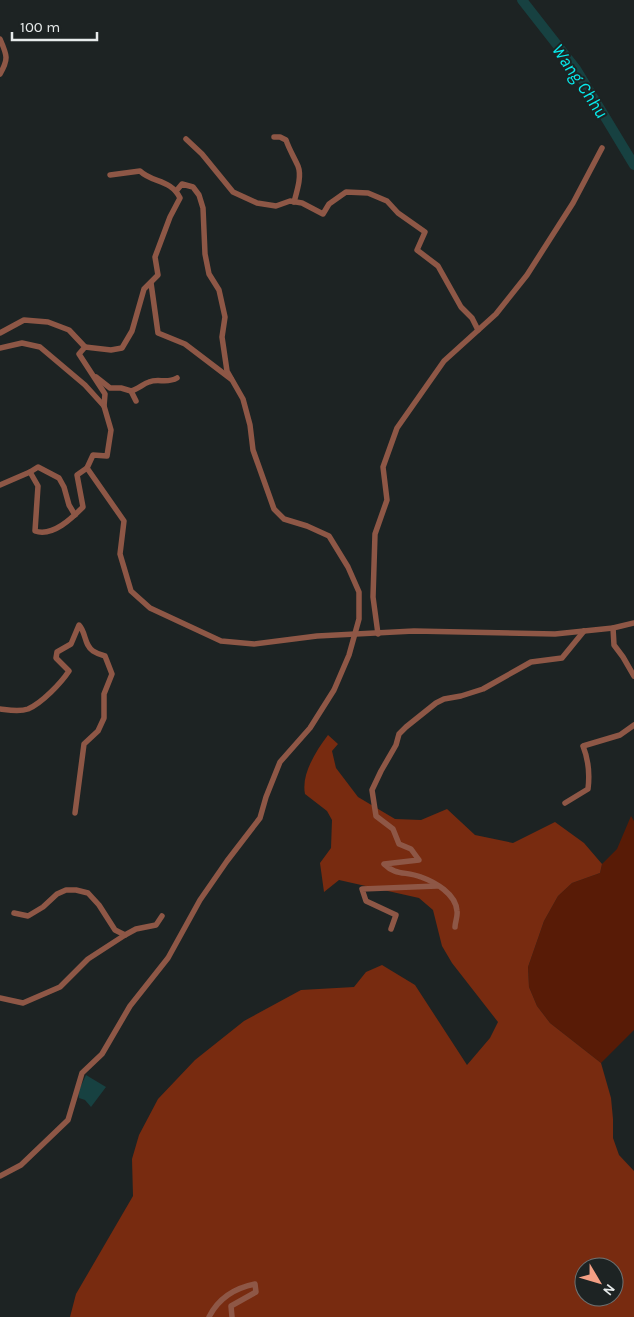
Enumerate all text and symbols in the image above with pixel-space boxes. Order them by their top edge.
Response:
scale bar [12,10,98,42]
text: 100 m [20,18,60,36]
water label: Wang Chhu [547,40,613,122]
north arrow [574,1257,624,1307]
text: N [599,1281,619,1299]

